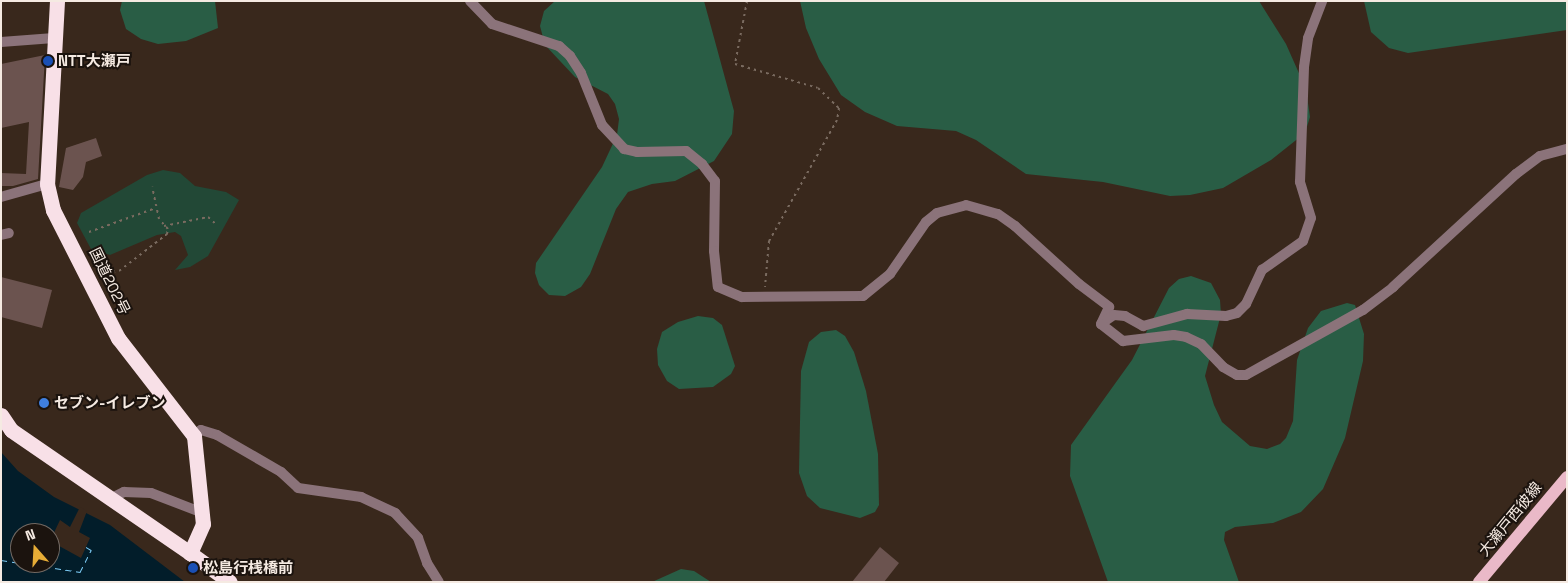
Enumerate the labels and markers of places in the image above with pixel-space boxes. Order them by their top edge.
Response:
place label: NTT大瀬戸 [58,52,131,70]
marker: NTT大瀬戸 [42,55,54,67]
place label: セブン-イレブン [54,394,165,412]
marker: セブン-イレブン [38,397,50,409]
place label: 松島行桟橋前 [203,559,293,577]
marker: 松島行桟橋前 [187,562,199,574]

